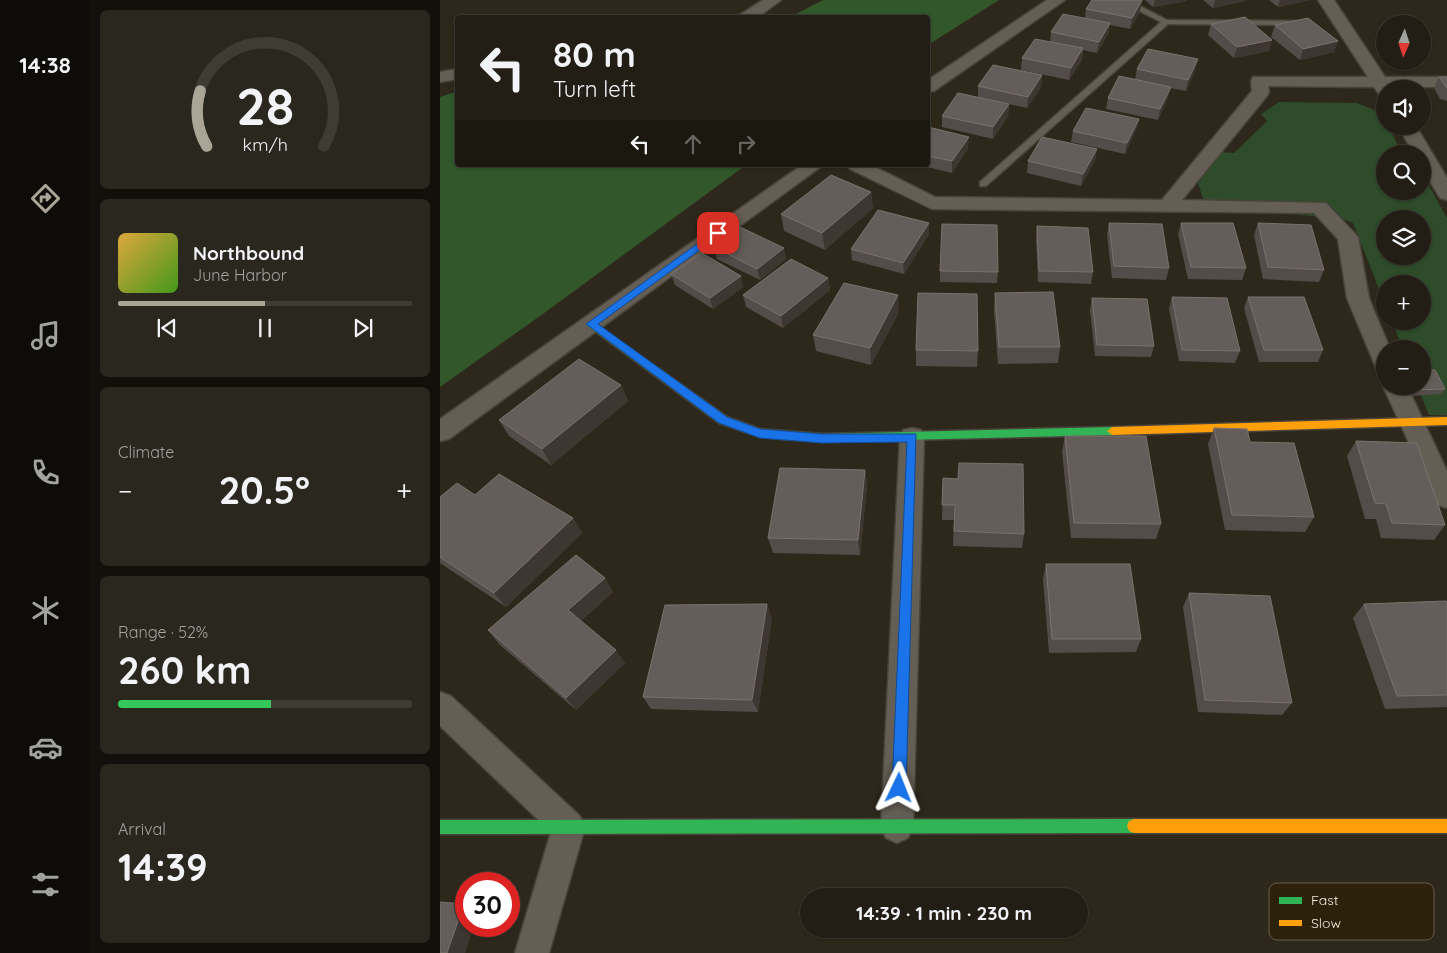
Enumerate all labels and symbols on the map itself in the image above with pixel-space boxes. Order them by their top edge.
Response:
north arrow [1376,15,1431,70]
pin [697,212,739,254]
position arrow [872,761,924,813]
speed limit sign: 30 [455,872,520,937]
legend [1269,883,1434,940]
text: Fast [1311,891,1339,909]
text: Slow [1311,914,1341,932]

